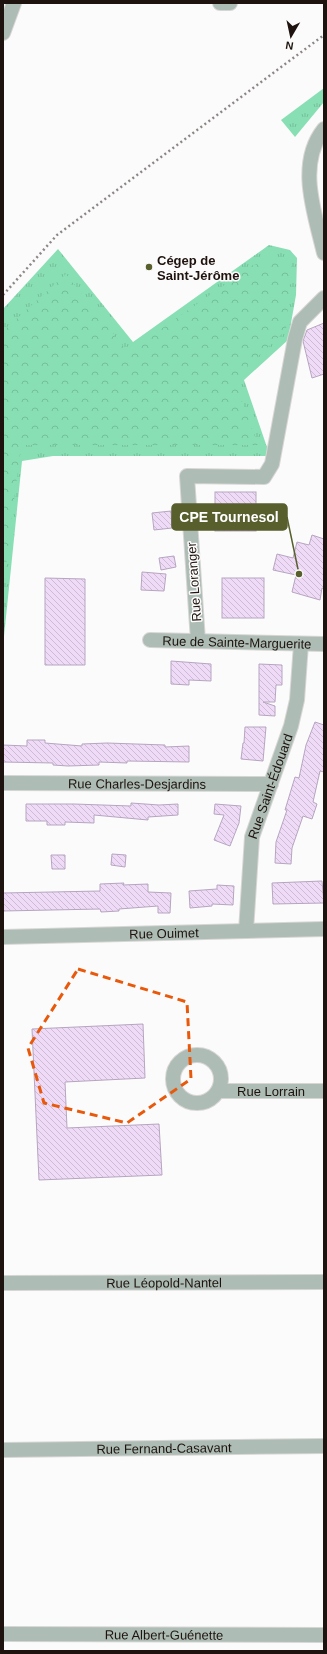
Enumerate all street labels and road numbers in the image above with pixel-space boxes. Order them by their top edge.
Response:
street label: Rue Loranger [184,541,204,622]
street label: Rue de Sainte-Marguerite [162,633,312,651]
street label: Rue Saint-Édouard [244,732,295,841]
street label: Rue Charles-Desjardins [68,776,207,791]
street label: Rue Ouimet [129,925,199,941]
street label: Rue Lorrain [237,1084,305,1099]
street label: Rue Léopold-Nantel [106,1275,222,1290]
street label: Rue Fernand-Casavant [96,1440,232,1456]
street label: Rue Albert-Guénette [105,1627,223,1642]

